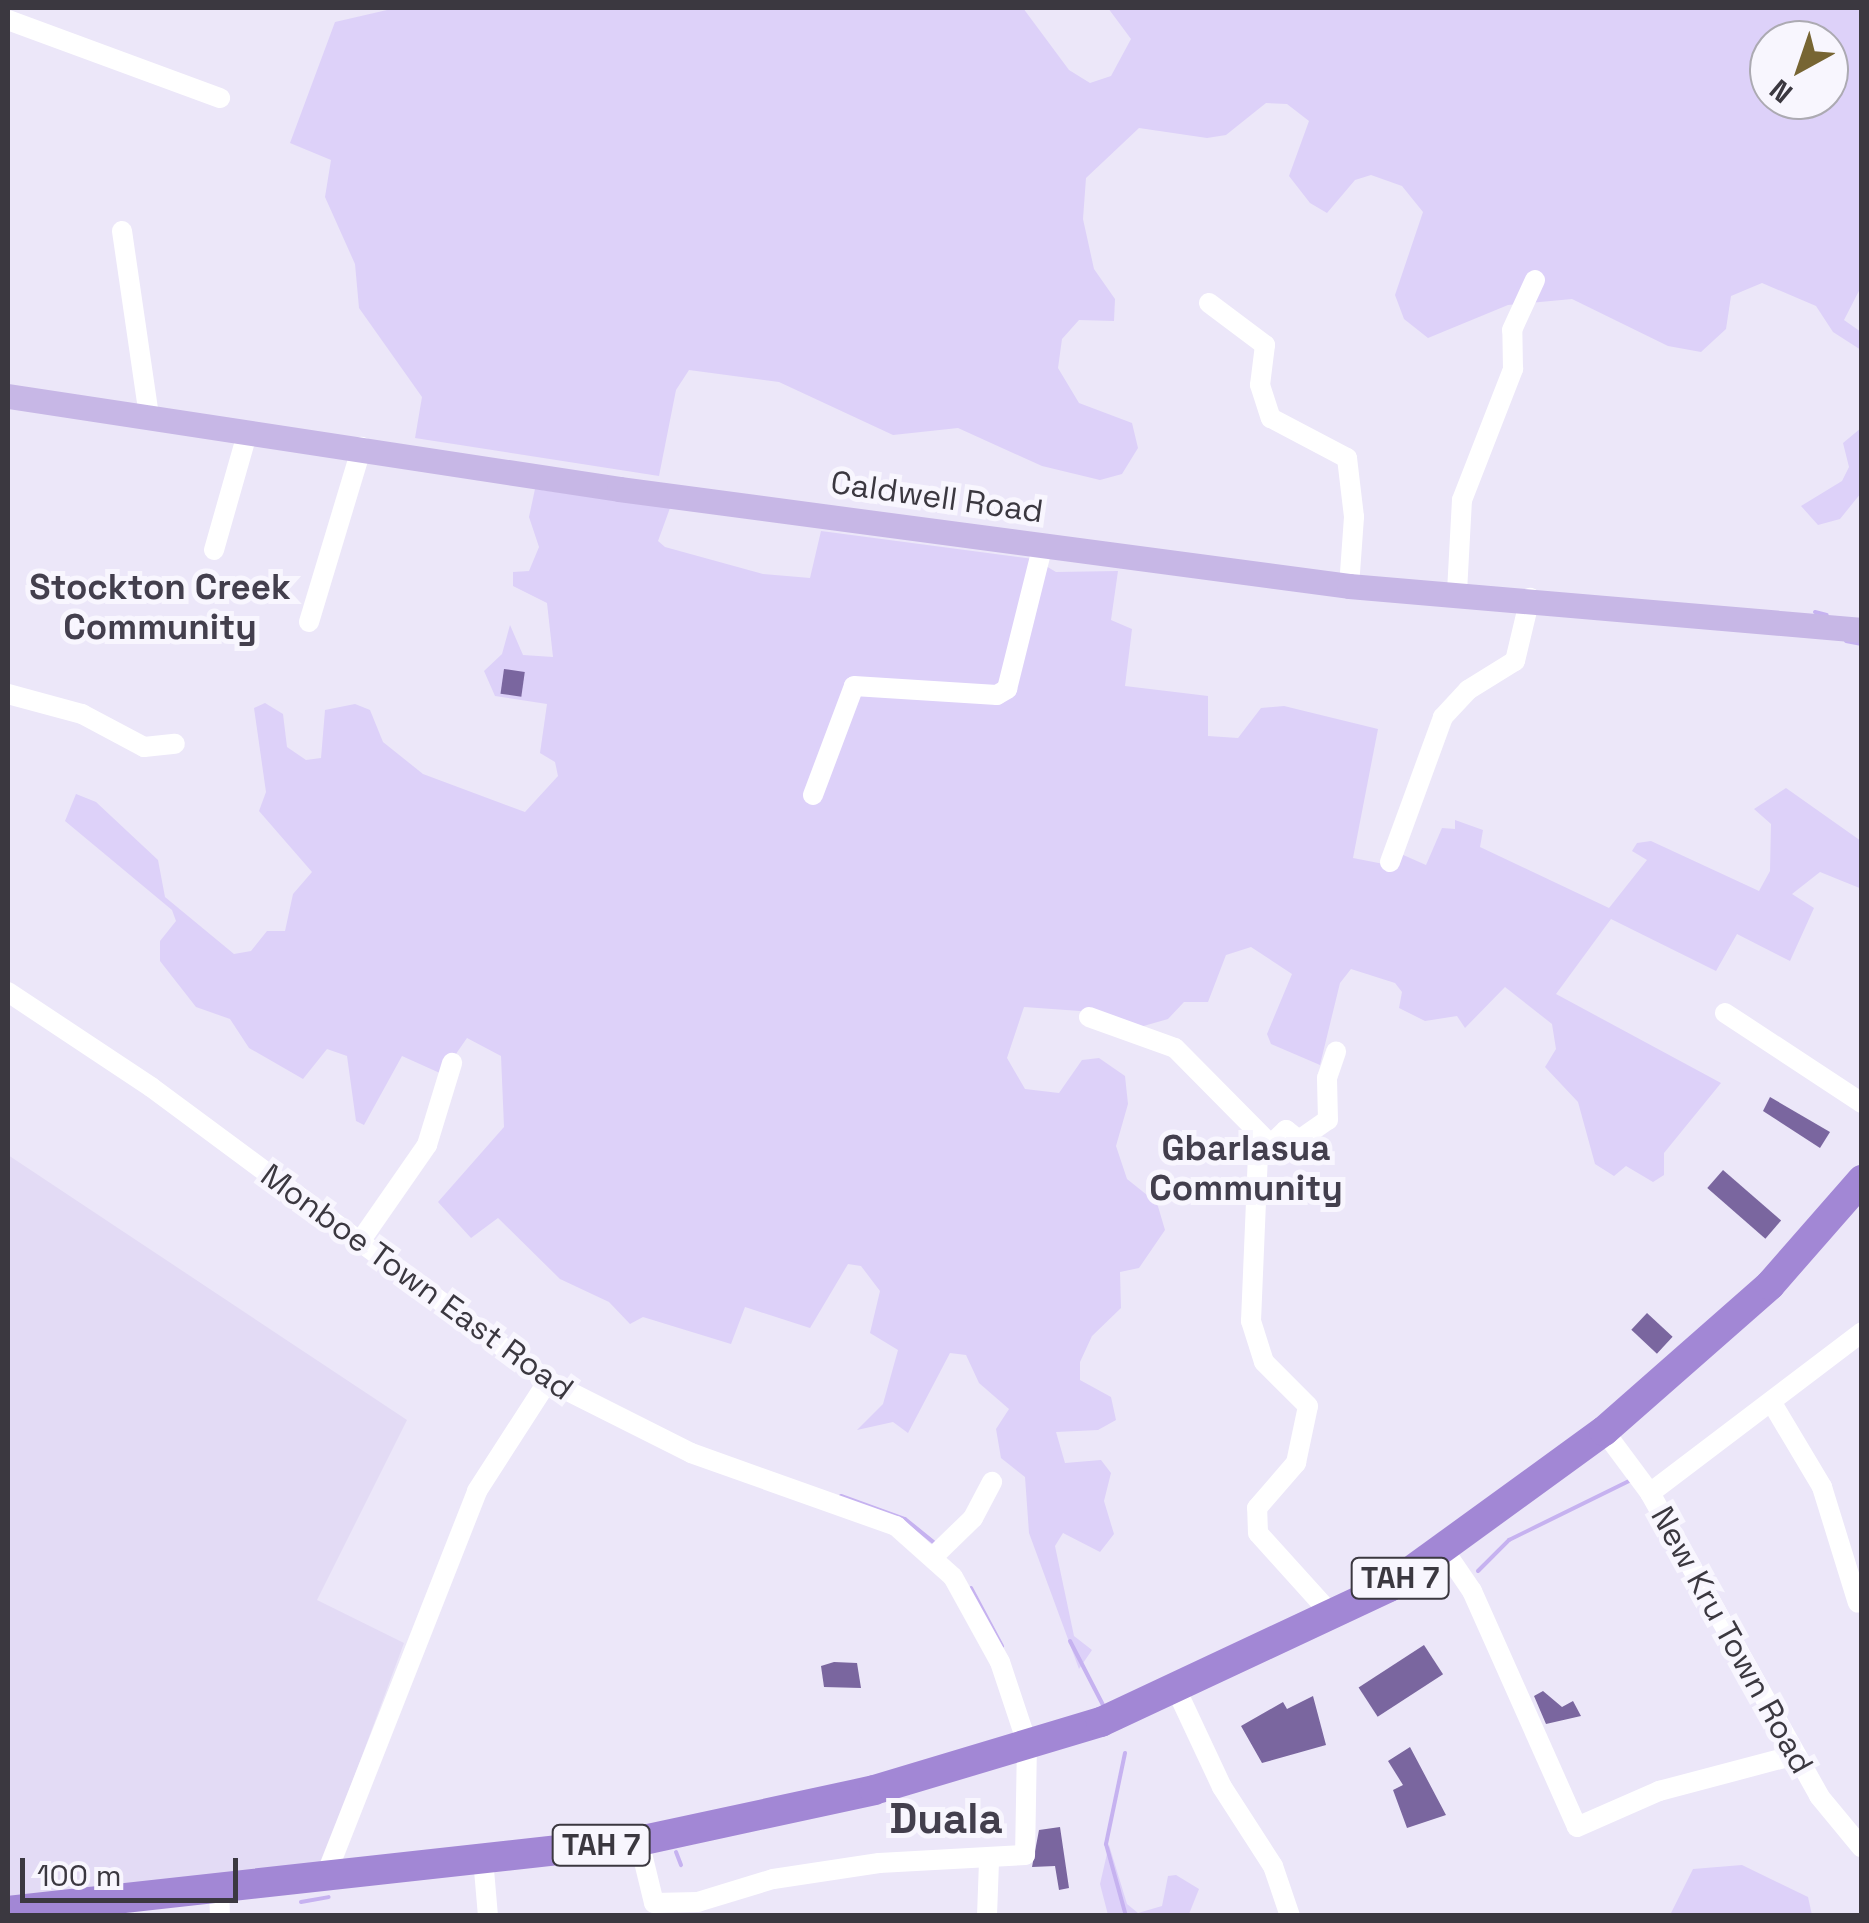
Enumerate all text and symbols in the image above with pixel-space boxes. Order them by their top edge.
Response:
north arrow [1749,20,1849,120]
text: N [1762,72,1800,111]
street label: Caldwell Road [828,463,1046,531]
district label: Stockton Creek Community [29,566,291,648]
district label: Gbarlasua Community [1149,1127,1343,1209]
street label: Monboe Town East Road [253,1156,581,1408]
street label: New Kru Town Road [1642,1499,1822,1781]
road number: TAH 7 [1350,1553,1450,1603]
district label: Duala [889,1794,1003,1844]
road number: TAH 7 [551,1820,651,1870]
scale bar [25,1838,242,1900]
text: 100 m [37,1856,122,1895]

